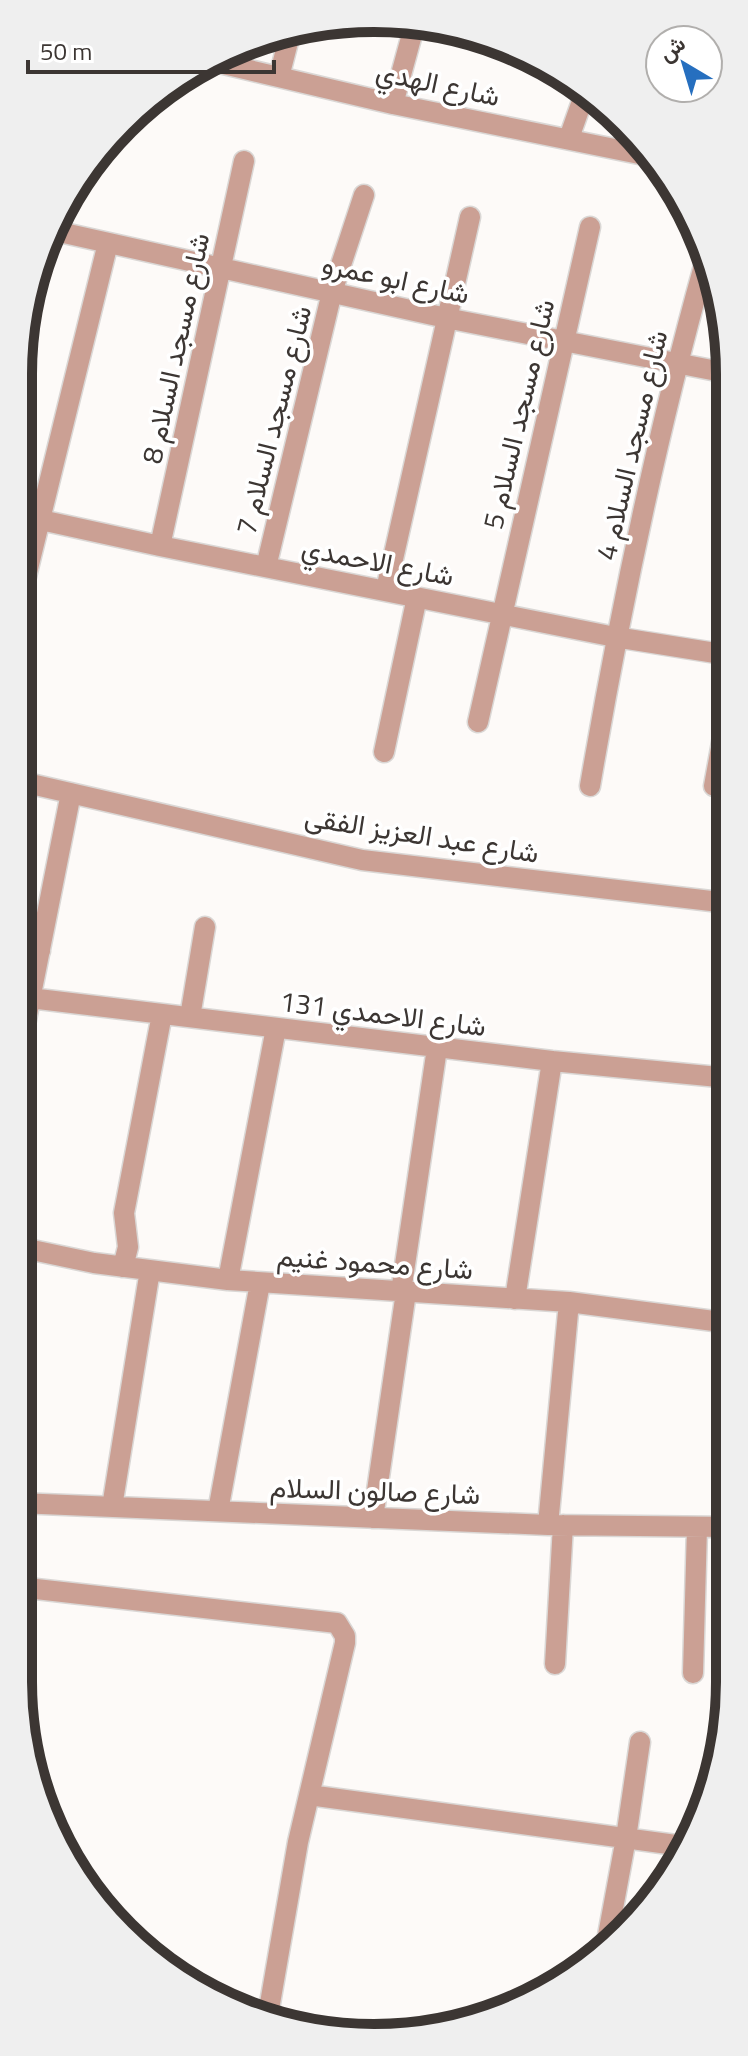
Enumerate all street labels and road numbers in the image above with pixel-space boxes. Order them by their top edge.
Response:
street label: شارع الهدي [372,49,504,119]
street label: شارع مسجد السلام 8 [130,229,220,467]
street label: شارع ابو عمرو [318,241,474,315]
street label: شارع مسجد السلام 5 [471,295,565,533]
street label: شارع مسجد السلام 7 [224,301,322,539]
street label: شارع مسجد السلام 4 [584,326,678,564]
street label: شارع الاحمدي [298,525,458,599]
street label: شارع عبد العزيز الفقى [302,794,542,874]
street label: شارع الاحمدي 131 [277,979,489,1049]
street label: شارع محمود غنيم [275,1234,475,1290]
street label: شارع صالون السلام [269,1465,481,1515]

